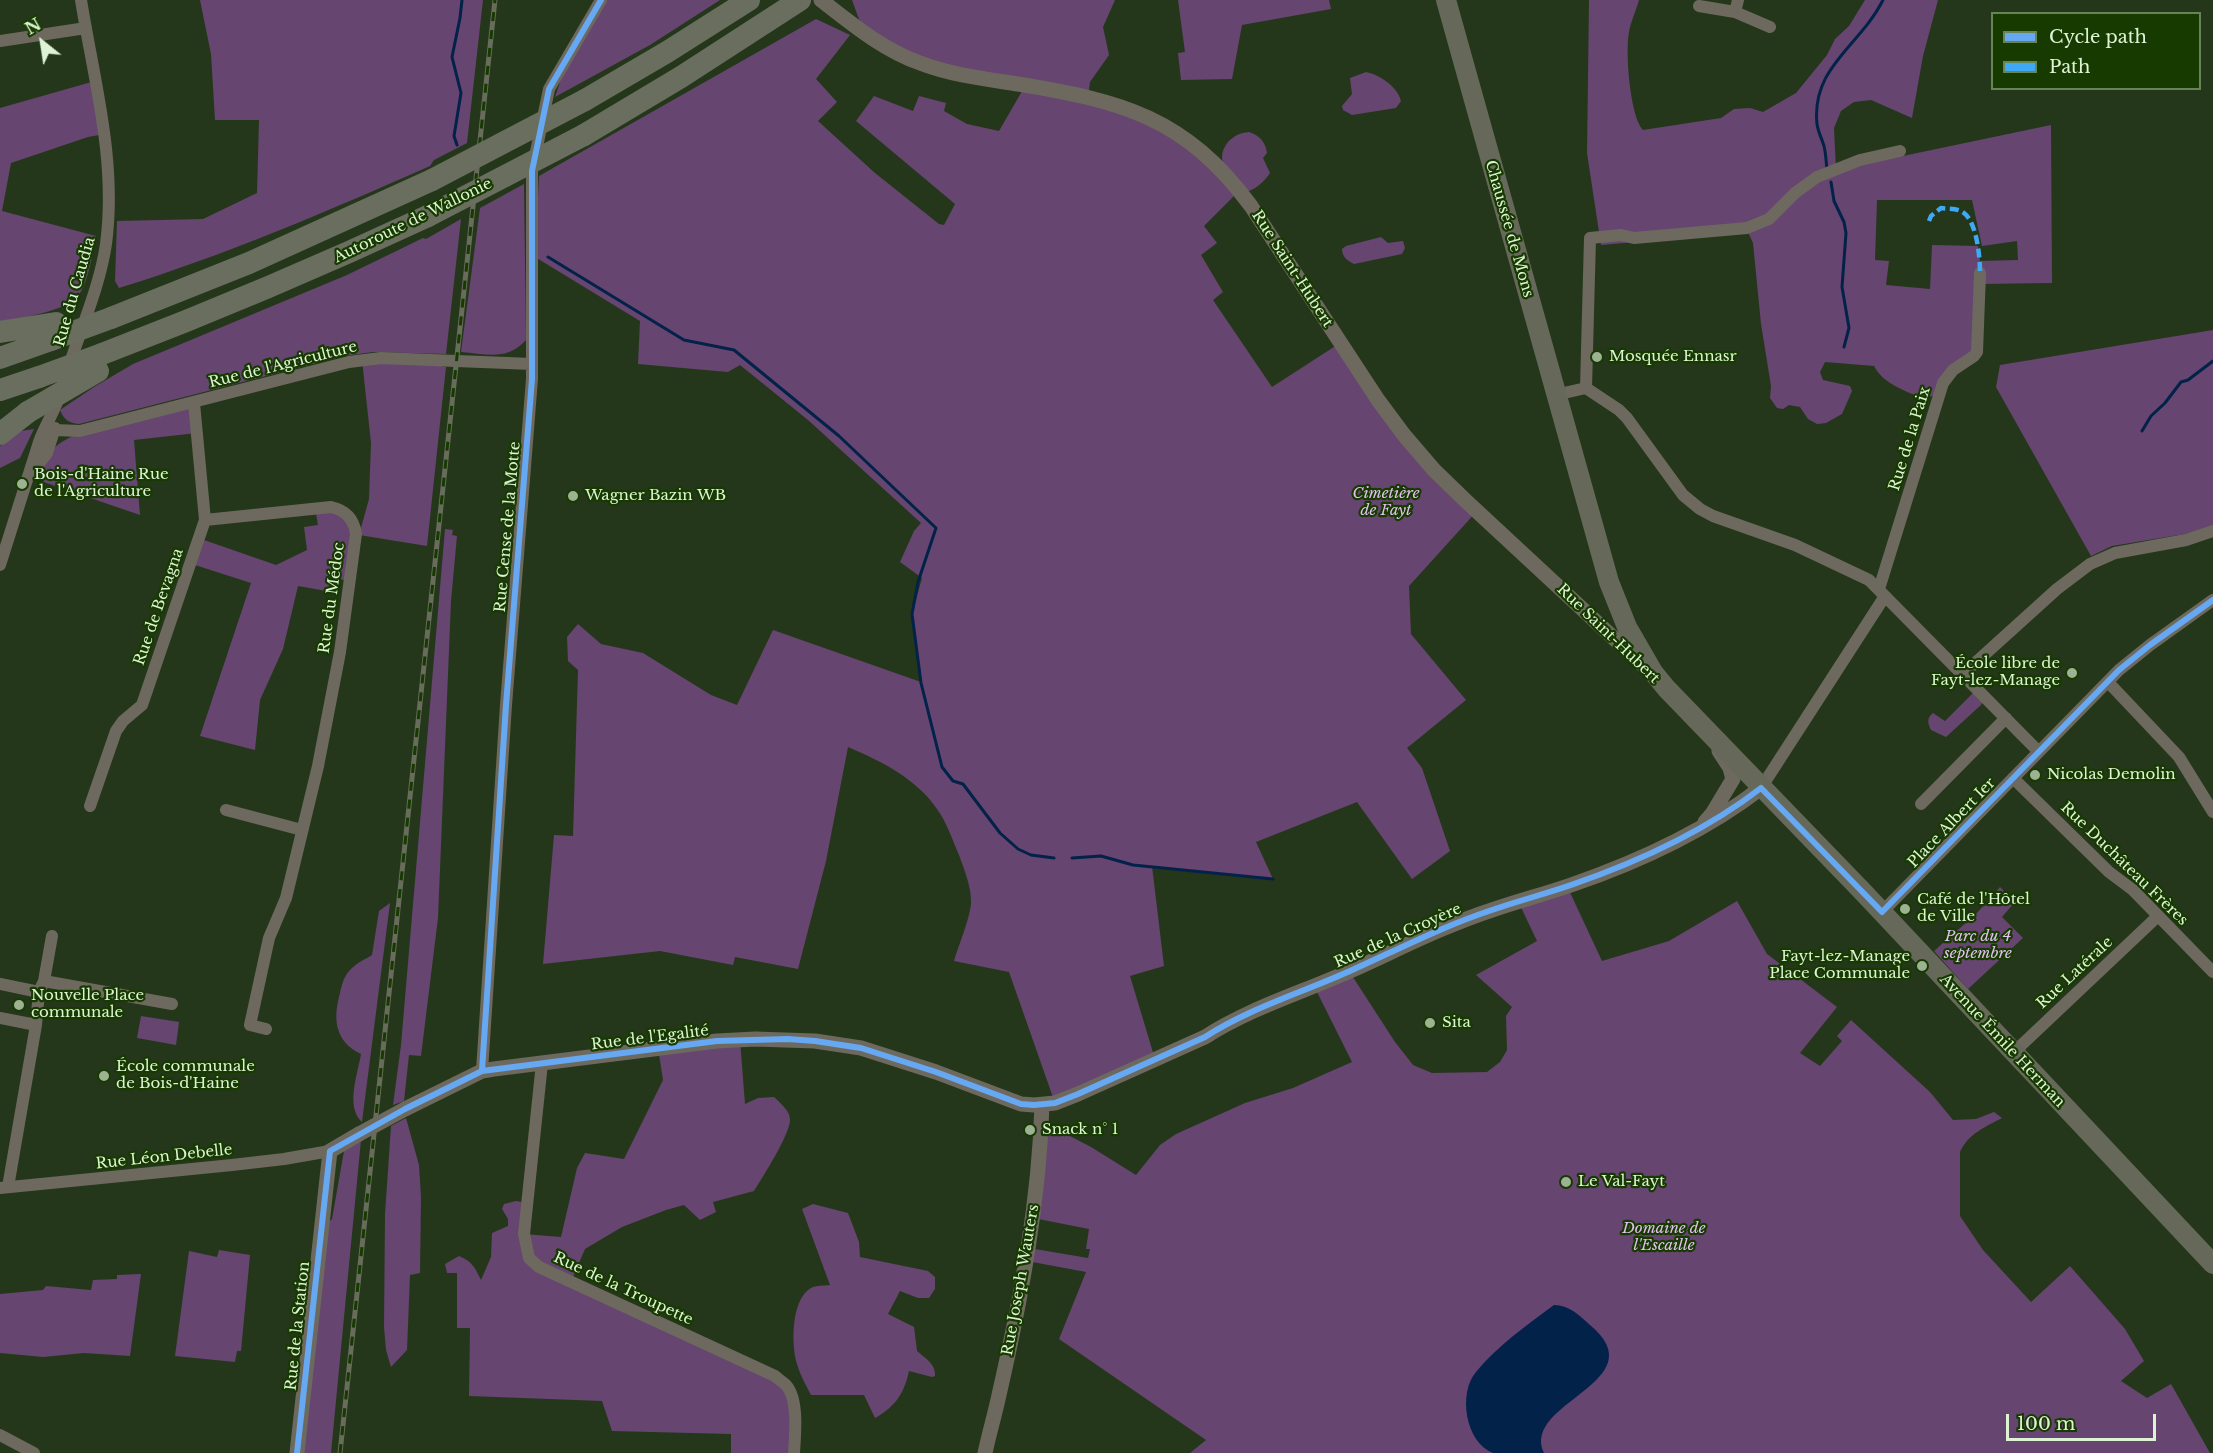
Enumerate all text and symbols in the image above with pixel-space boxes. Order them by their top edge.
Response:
north arrow [12,12,72,72]
legend [1991,12,2201,90]
text: N [21,14,45,39]
text: Cycle path [2049,26,2147,48]
text: Path [2049,56,2090,78]
street label: Chaussée de Mons [1481,158,1537,300]
street label: Autoroute de Wallonie [331,175,495,267]
street label: Rue Saint-Hubert [1248,207,1336,331]
street label: Rue du Caudia [51,235,99,349]
street label: Rue de l'Agriculture [207,338,359,392]
place label: Mosquée Ennasr [1609,348,1737,366]
marker: Mosquée Ennasr [1590,350,1604,364]
street label: Rue de la Paix [1886,385,1934,493]
street label: Rue Cense de la Motte [492,441,524,613]
place label: Bois-d'Haine Rue de l'Agriculture [34,466,169,501]
marker: Bois-d'Haine Rue de l'Agriculture [15,477,29,491]
park label: Cimetière de Fayt [1353,485,1419,520]
place label: Wagner Bazin WB [585,487,726,505]
marker: Wagner Bazin WB [566,489,580,503]
street label: Rue du Médoc [315,541,349,655]
street label: Rue de Bevagna [131,546,187,668]
street label: Rue Saint-Hubert [1553,580,1663,688]
place label: École libre de Fayt-lez-Manage [1931,655,2060,690]
marker: École libre de Fayt-lez-Manage [2065,666,2079,680]
place label: Nicolas Demolin [2047,766,2176,784]
marker: Nicolas Demolin [2028,768,2042,782]
street label: Place Albert Ier [1905,774,1999,872]
street label: Rue Duchâteau Frères [2057,799,2191,929]
place label: Café de l'Hôtel de Ville [1917,891,2030,926]
street label: Rue de la Croyère [1332,900,1464,972]
marker: Café de l'Hôtel de Ville [1898,902,1912,916]
park label: Parc du 4 septembre [1944,928,2012,963]
street label: Rue Latérale [2033,933,2117,1013]
place label: Fayt-lez-Manage Place Communale [1769,948,1910,983]
marker: Fayt-lez-Manage Place Communale [1915,959,1929,973]
street label: Avenue Émile Herman [1936,971,2068,1111]
place label: Nouvelle Place communale [31,987,144,1022]
marker: Nouvelle Place communale [12,998,26,1012]
place label: Sita [1442,1014,1471,1032]
marker: Sita [1423,1016,1437,1030]
street label: Rue de l'Egalité [590,1022,710,1054]
place label: École communale de Bois-d'Haine [116,1058,255,1093]
marker: École communale de Bois-d'Haine [97,1069,111,1083]
place label: Snack n° 1 [1042,1121,1118,1139]
marker: Snack n° 1 [1023,1123,1037,1137]
street label: Rue Léon Debelle [95,1141,233,1173]
place label: Le Val-Fayt [1578,1173,1665,1191]
marker: Le Val-Fayt [1559,1175,1573,1189]
street label: Rue Joseph Wauters [999,1203,1043,1357]
park label: Domaine de l'Escaille [1622,1220,1706,1255]
street label: Rue de la Troupette [550,1249,696,1329]
street label: Rue de la Station [282,1261,314,1391]
scale bar [2009,1402,2159,1440]
text: 100 m [2017,1413,2075,1435]

